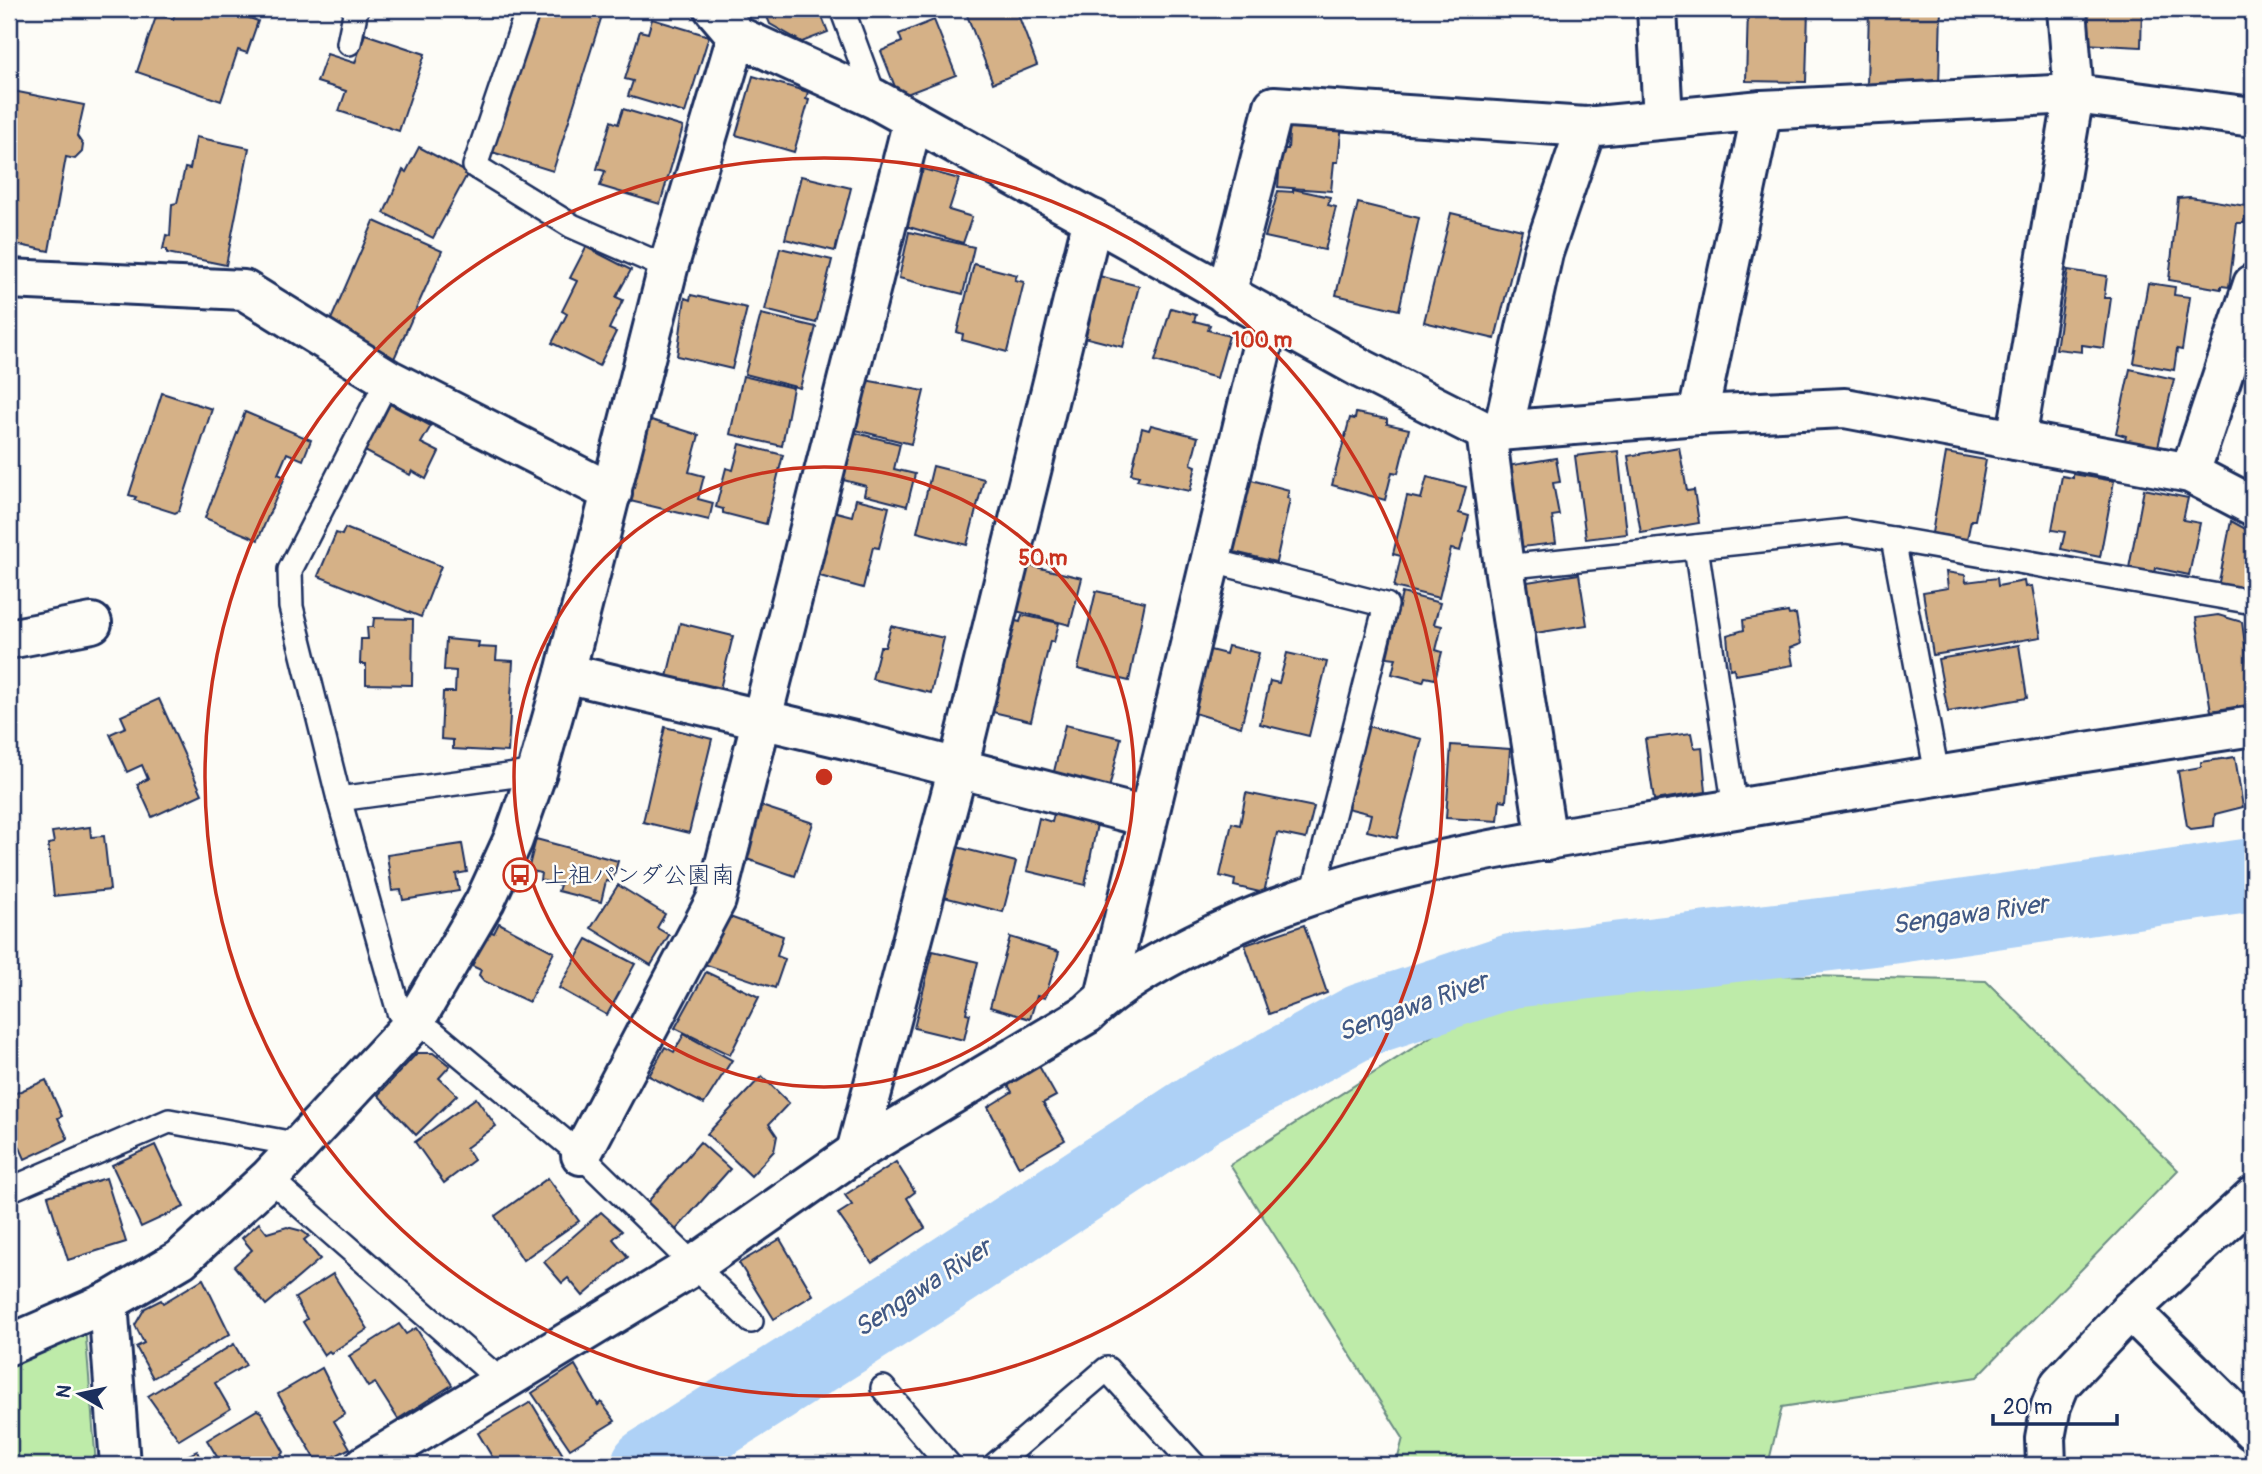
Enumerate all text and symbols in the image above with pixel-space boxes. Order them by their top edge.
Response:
text: 100 m [1232,327,1292,354]
text: 50 m [1019,545,1068,572]
centre of rings [812,765,836,789]
bus stop icon: 上祖パンダ公園南 [501,856,539,894]
place label: 上祖パンダ公園南 [544,861,735,890]
water label: Sengawa River [1890,888,2054,942]
water label: Sengawa River [1334,964,1496,1049]
water label: Sengawa River [848,1230,1001,1344]
north arrow [46,1358,116,1428]
text: N [51,1383,77,1400]
scale bar [1993,1383,2117,1427]
text: 20 m [2003,1394,2052,1421]

